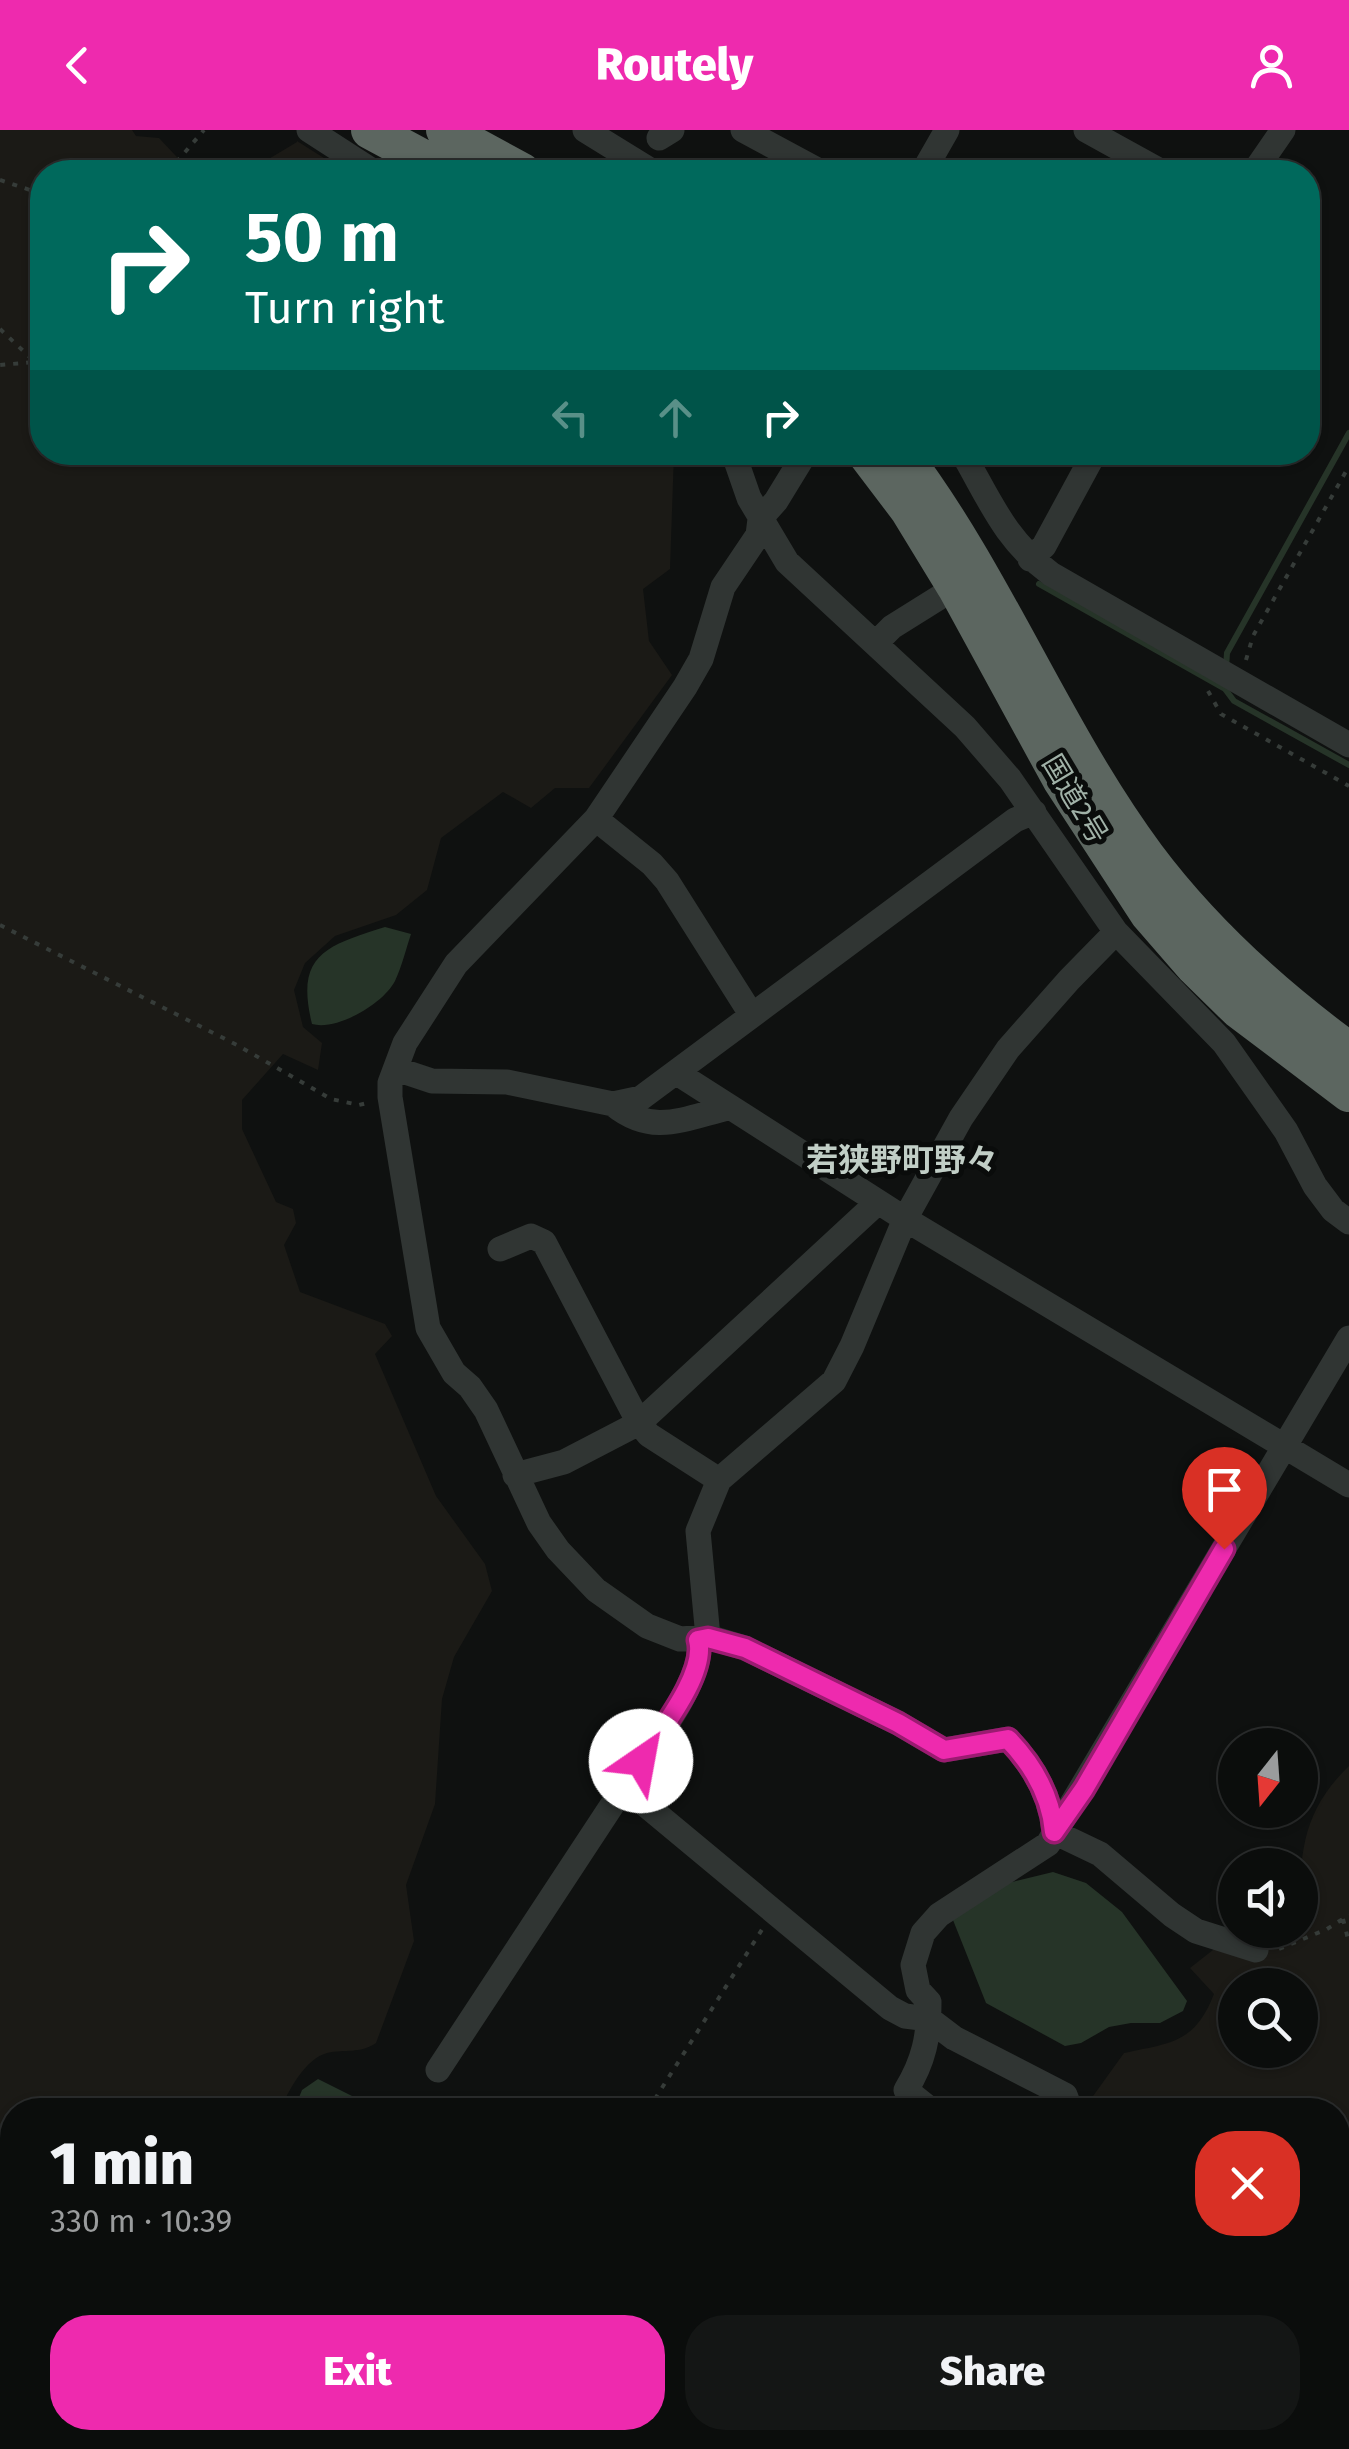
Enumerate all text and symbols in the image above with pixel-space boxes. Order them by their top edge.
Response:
icon: back [50,38,105,93]
text: Routely [596,38,753,92]
icon: person [1244,38,1299,93]
text: 50 m [245,196,399,280]
icon: right [80,200,210,330]
text: Turn right [245,281,444,335]
icon: left [543,390,598,445]
icon: ahead [648,390,703,445]
icon: right [753,390,808,445]
street label: 国道2号 [1036,749,1114,849]
district label: 若狭野町野々 [806,1141,998,1179]
pin [1182,1447,1267,1550]
icon: arrive [1197,1462,1252,1517]
position arrow [589,1709,693,1813]
north arrow [1218,1728,1318,1828]
map controls [1218,1728,1318,2068]
button: sound [1218,1848,1318,1948]
button: search [1218,1968,1318,2068]
text: 1 min [50,2128,194,2200]
button: close [1195,2131,1300,2236]
text: 330 m · 10:39 [50,2202,232,2240]
button: Exit [50,2315,665,2430]
button: Share [685,2315,1300,2430]

